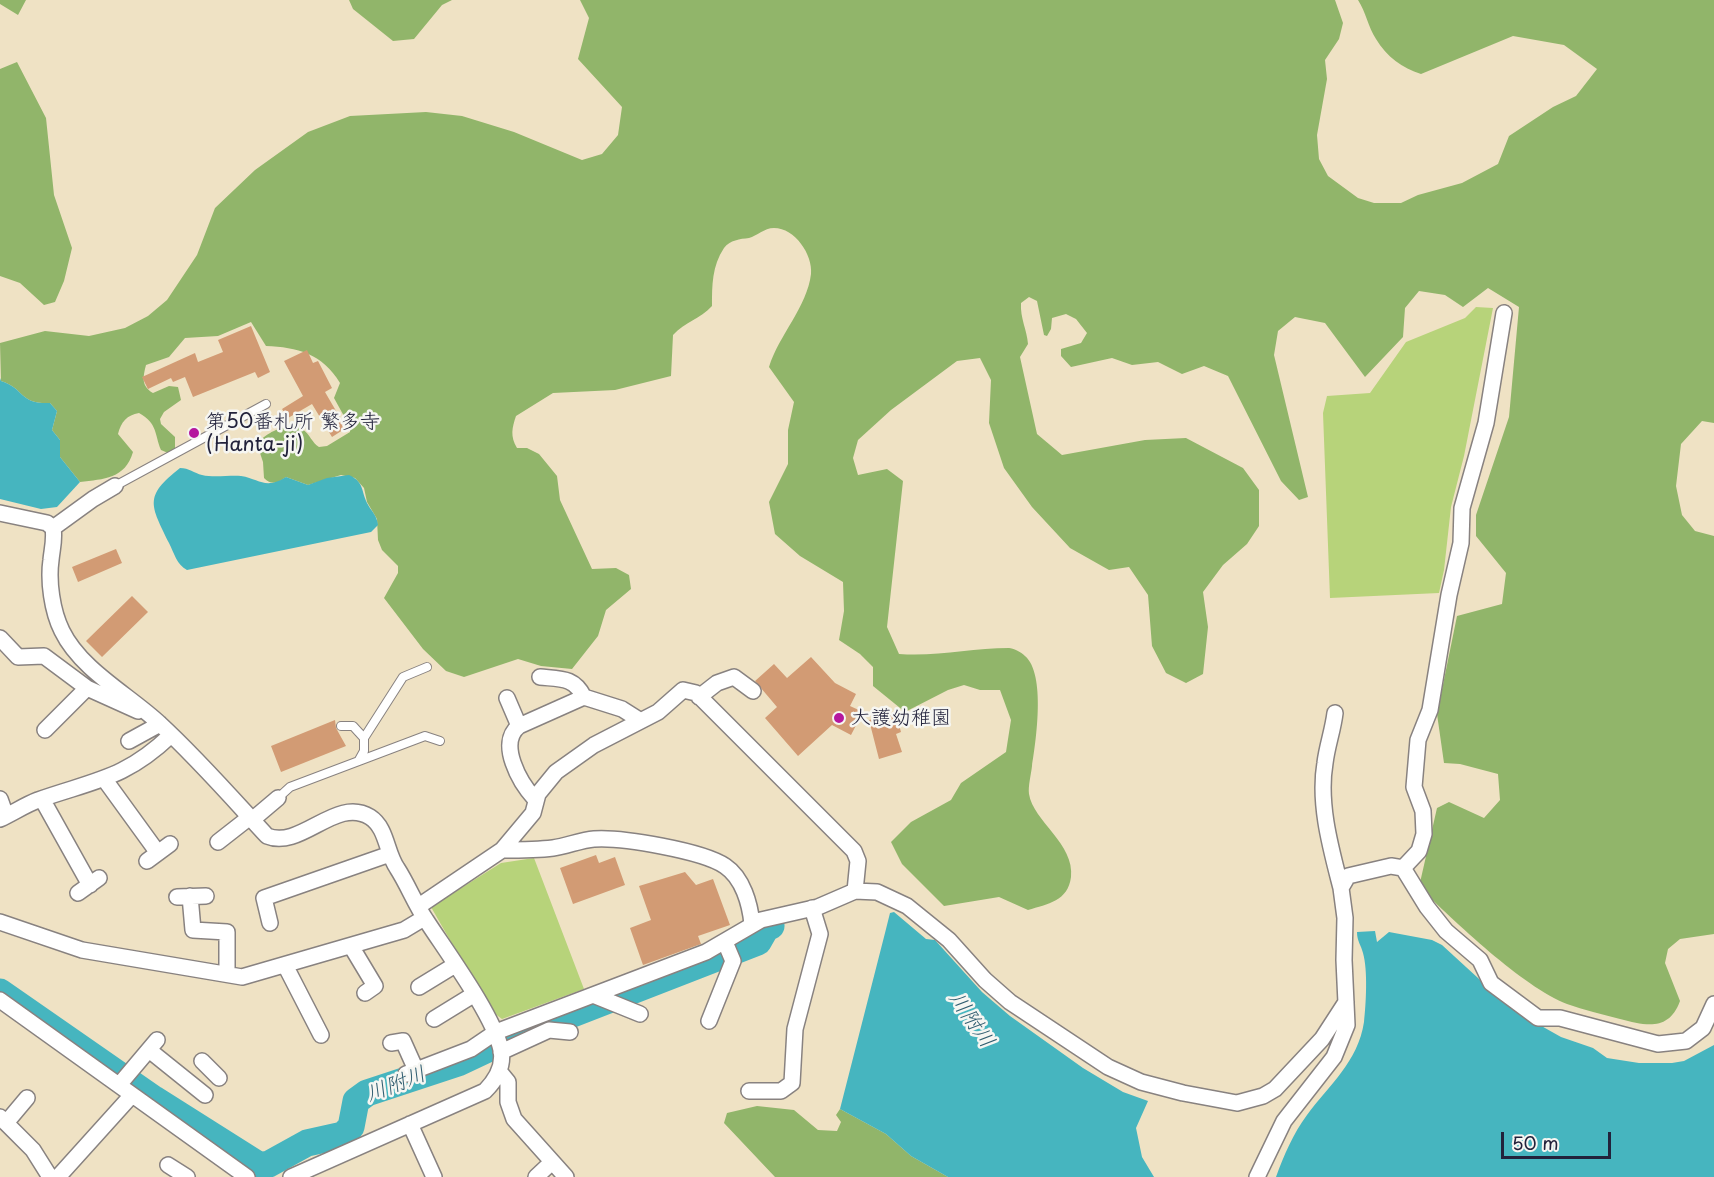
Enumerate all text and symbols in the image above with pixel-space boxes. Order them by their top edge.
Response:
place label: 第50番札所 繁多寺 (Hanta-ji) [206,410,380,457]
marker: 第50番札所 繁多寺 (Hanta-ji) [187,426,201,440]
place label: 大護幼稚園 [851,706,951,730]
marker: 大護幼稚園 [832,711,846,725]
water label: 川附川 [943,987,999,1053]
water label: 川附川 [362,1062,430,1108]
scale bar [1504,1120,1614,1158]
text: 50 m [1512,1129,1559,1156]

